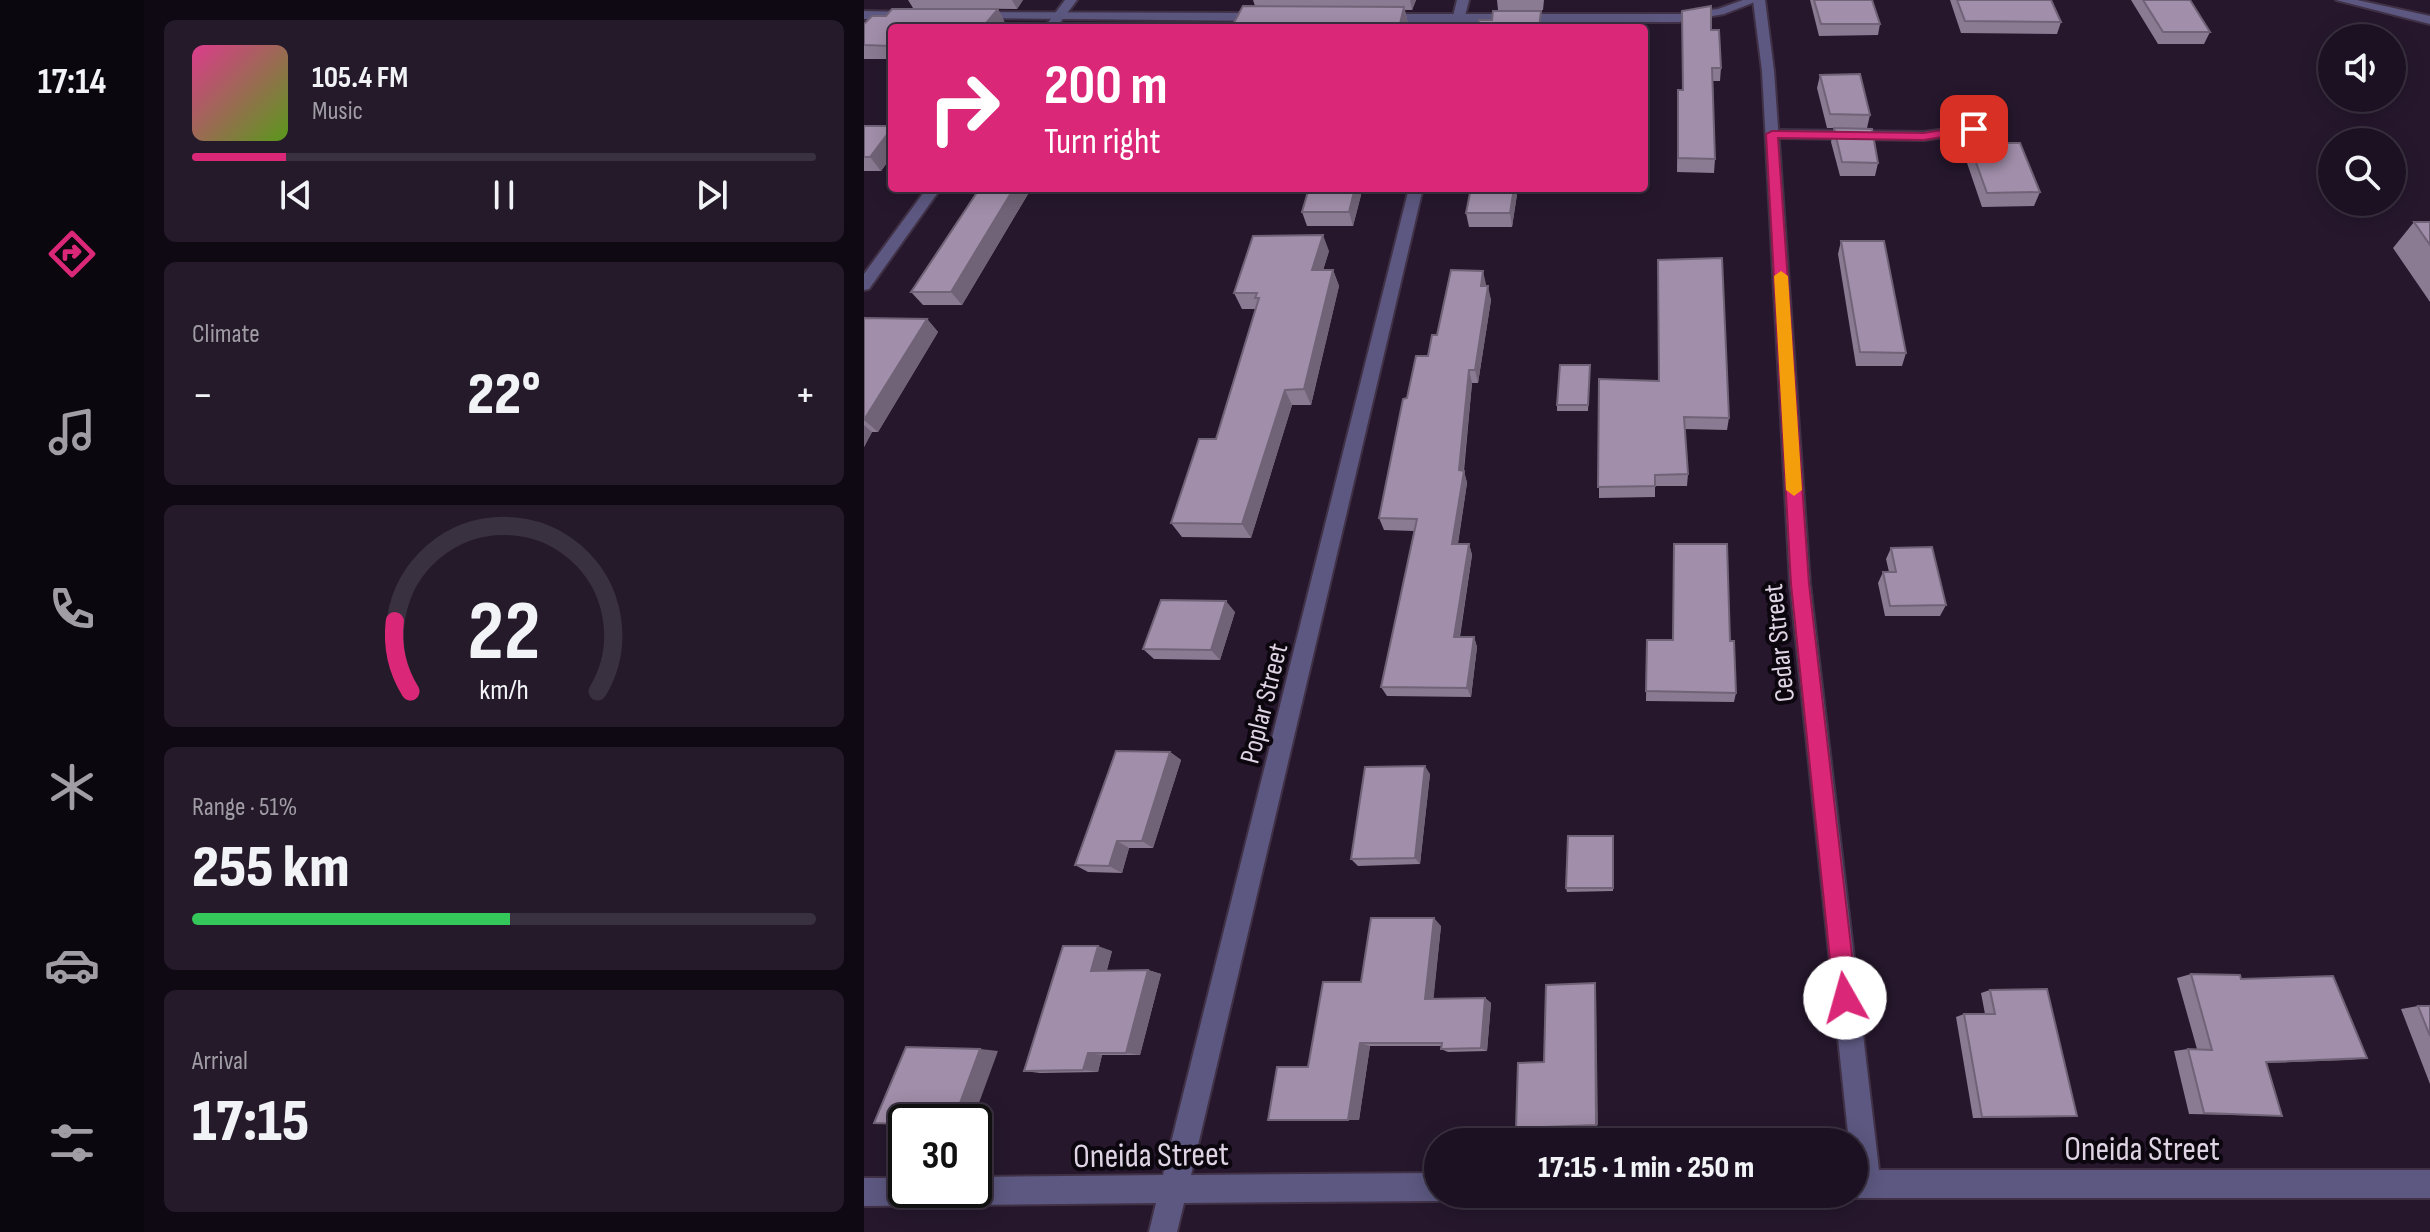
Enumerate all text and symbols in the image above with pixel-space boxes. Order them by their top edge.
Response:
map controls [2318,24,2406,216]
button: sound [2318,24,2406,112]
text: 200 m [1044,53,1168,120]
icon: right [912,56,1016,160]
text: 105.4 FM [312,60,408,96]
text: 17:14 [38,61,106,104]
pin [1940,95,2008,163]
text: Music [312,96,363,127]
icon: arrive [1952,107,1996,151]
text: Turn right [1044,121,1161,164]
button: search [2318,128,2406,216]
icon: previous [274,173,318,217]
icon: pause [482,173,526,217]
icon: next [690,173,734,217]
icon: directions [44,226,100,282]
text: Climate [192,319,260,350]
text: 22° [467,359,541,431]
text: − [192,369,214,422]
text: + [794,369,816,422]
icon: music [44,404,100,460]
icon: phone [44,581,100,637]
street label: Cedar Street [1757,582,1802,704]
text: 22 [468,583,540,683]
street label: Poplar Street [1234,640,1295,767]
text: km/h [479,673,529,708]
icon: climate [44,759,100,815]
text: Range · 51% [192,792,297,823]
text: 255 km [192,832,350,904]
icon: car [44,937,100,993]
position arrow [1803,956,1887,1040]
text: Arrival [192,1046,248,1077]
text: 17:15 [192,1086,309,1158]
speed limit sign: 30 [888,1104,992,1208]
icon: filters [44,1115,100,1171]
street label: Oneida Street [2064,1129,2220,1170]
street label: Oneida Street [1073,1134,1229,1177]
text: 17:15 · 1 min · 250 m [1538,1150,1754,1186]

